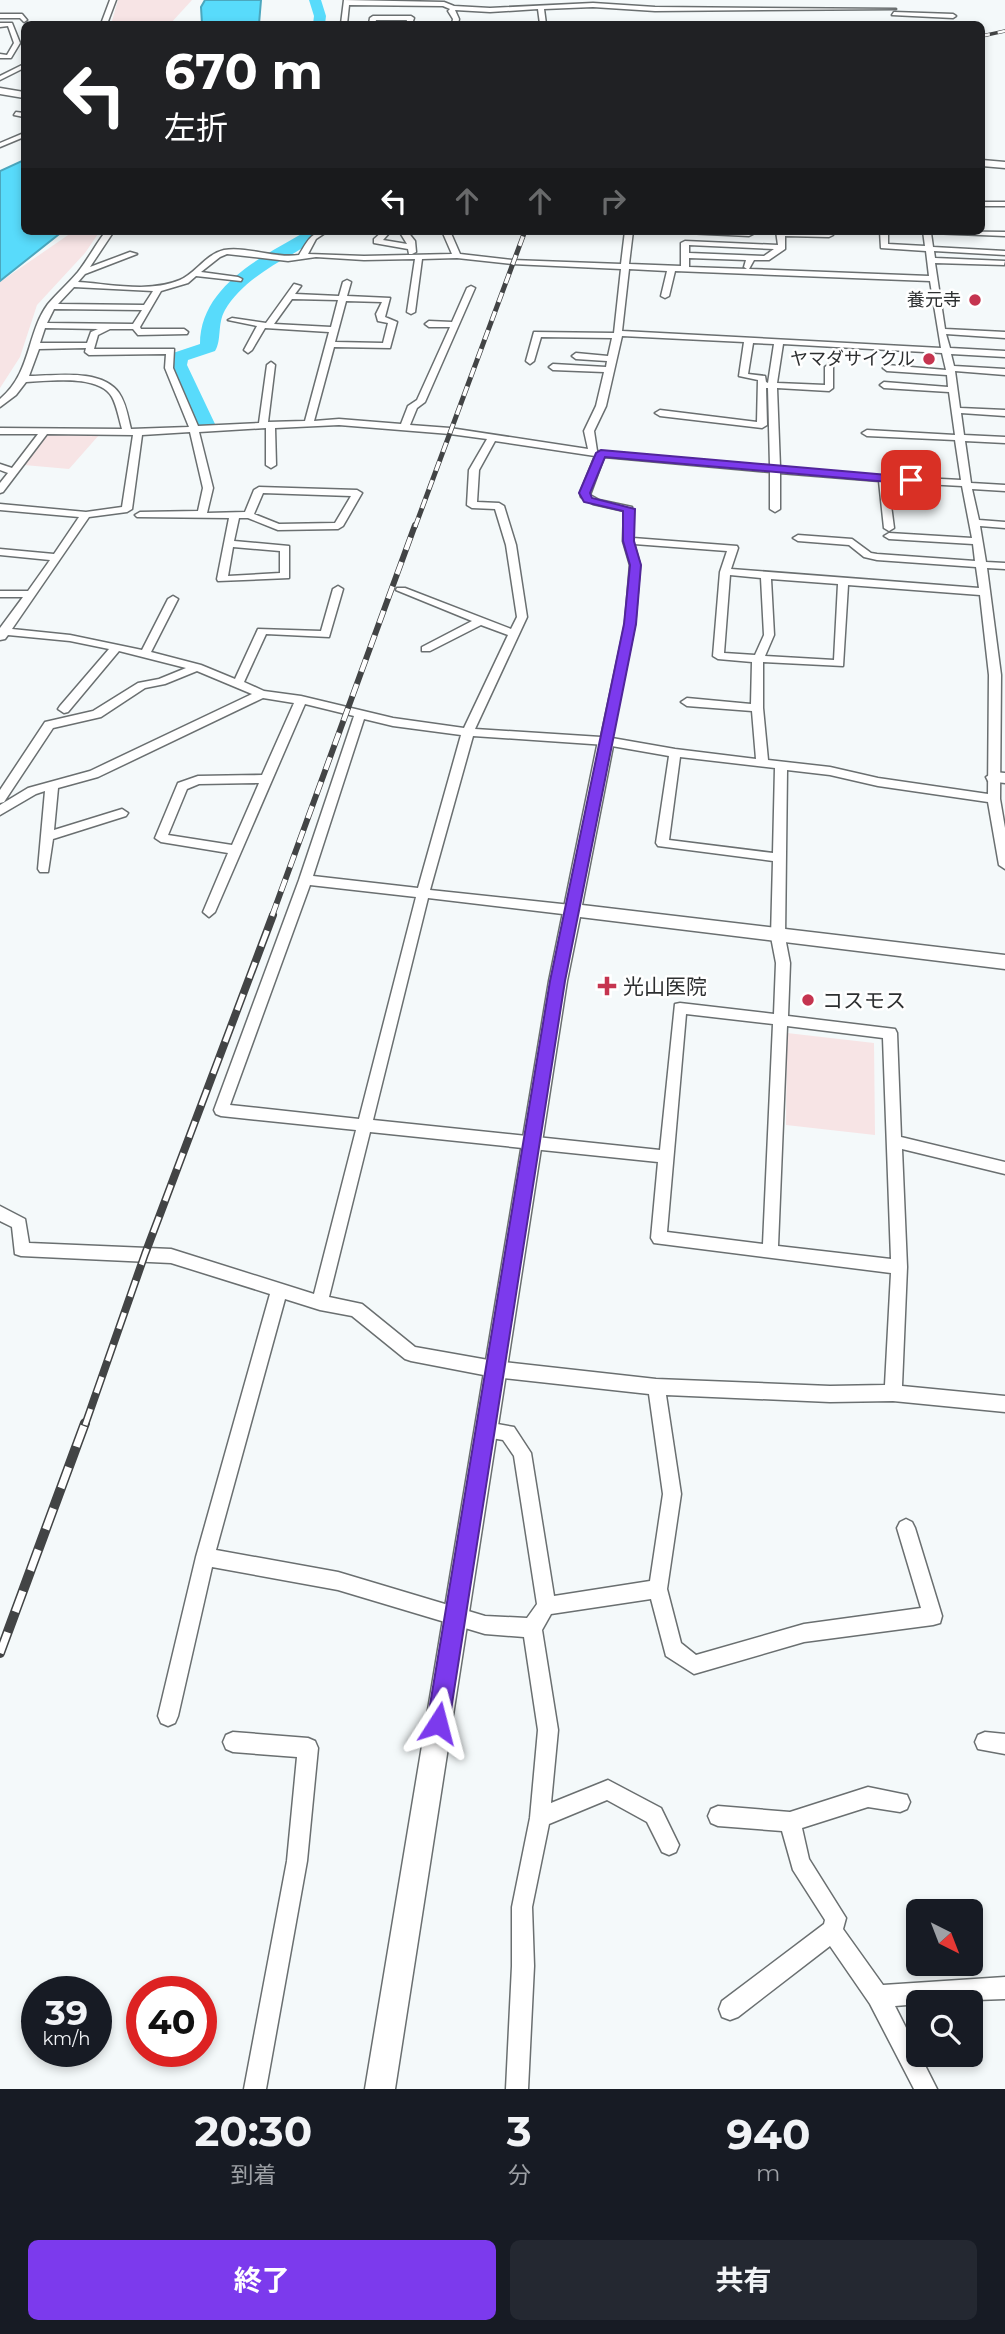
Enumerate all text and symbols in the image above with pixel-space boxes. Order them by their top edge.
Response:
text: 670 m [164,42,323,101]
icon: left [49,49,140,140]
text: 左折 [164,108,228,147]
icon: left [375,182,413,220]
icon: ahead [448,182,486,220]
icon: ahead [521,182,559,220]
icon: right [594,182,632,220]
place label: 養元寺 [907,289,961,311]
marker: 養元寺 [967,292,983,308]
place label: ヤマダサイクル [790,348,915,370]
marker: ヤマダサイクル [921,351,937,367]
pin [881,450,941,510]
icon: arrive [892,461,930,499]
place label: 光山医院 [623,974,707,999]
marker: 光山医院 [597,976,617,996]
place label: コスモス [822,988,906,1013]
marker: コスモス [800,992,816,1008]
position arrow [401,1686,475,1760]
north arrow [906,1899,984,1976]
map controls [906,1899,983,2067]
speed limit sign: 40 [126,1976,217,2067]
button: search [906,1990,983,2067]
text: 39 [45,1991,88,2034]
text: km/h [42,2028,91,2050]
text: 20:30 [195,2105,312,2157]
text: 3 [507,2105,532,2157]
text: 940 [726,2108,810,2160]
text: m [756,2159,781,2187]
text: 到着 [230,2161,276,2189]
text: 分 [508,2161,531,2189]
button: 終了 [28,2240,496,2320]
button: 共有 [510,2240,977,2320]

